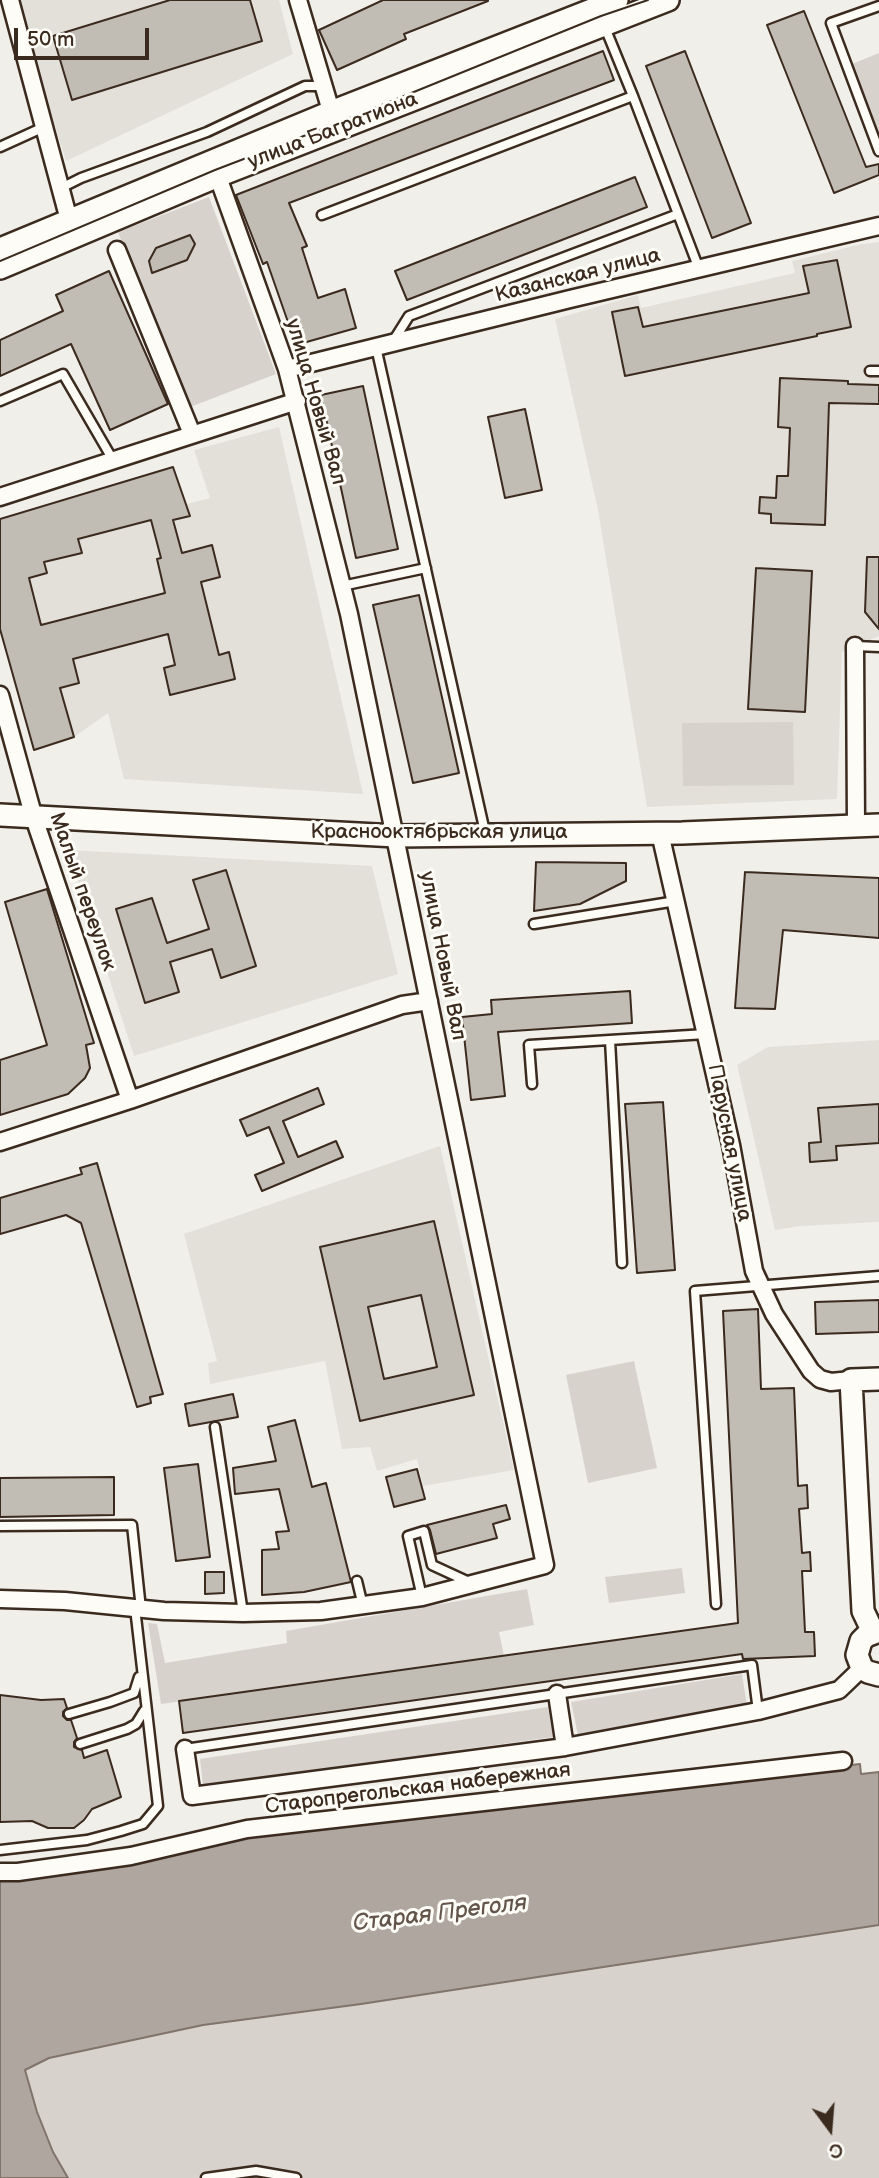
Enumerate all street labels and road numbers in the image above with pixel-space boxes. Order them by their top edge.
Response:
street label: улица Багратиона [244,87,422,175]
street label: Казанская улица [493,243,663,309]
street label: улица Новый Вал [279,316,351,488]
street label: Малый переулок [43,810,121,974]
street label: Краснооктябрьская улица [310,820,568,846]
street label: улица Новый Вал [413,869,471,1043]
street label: Парусная улица [701,1062,757,1224]
street label: Старопрегольская набережная [264,1758,572,1820]

